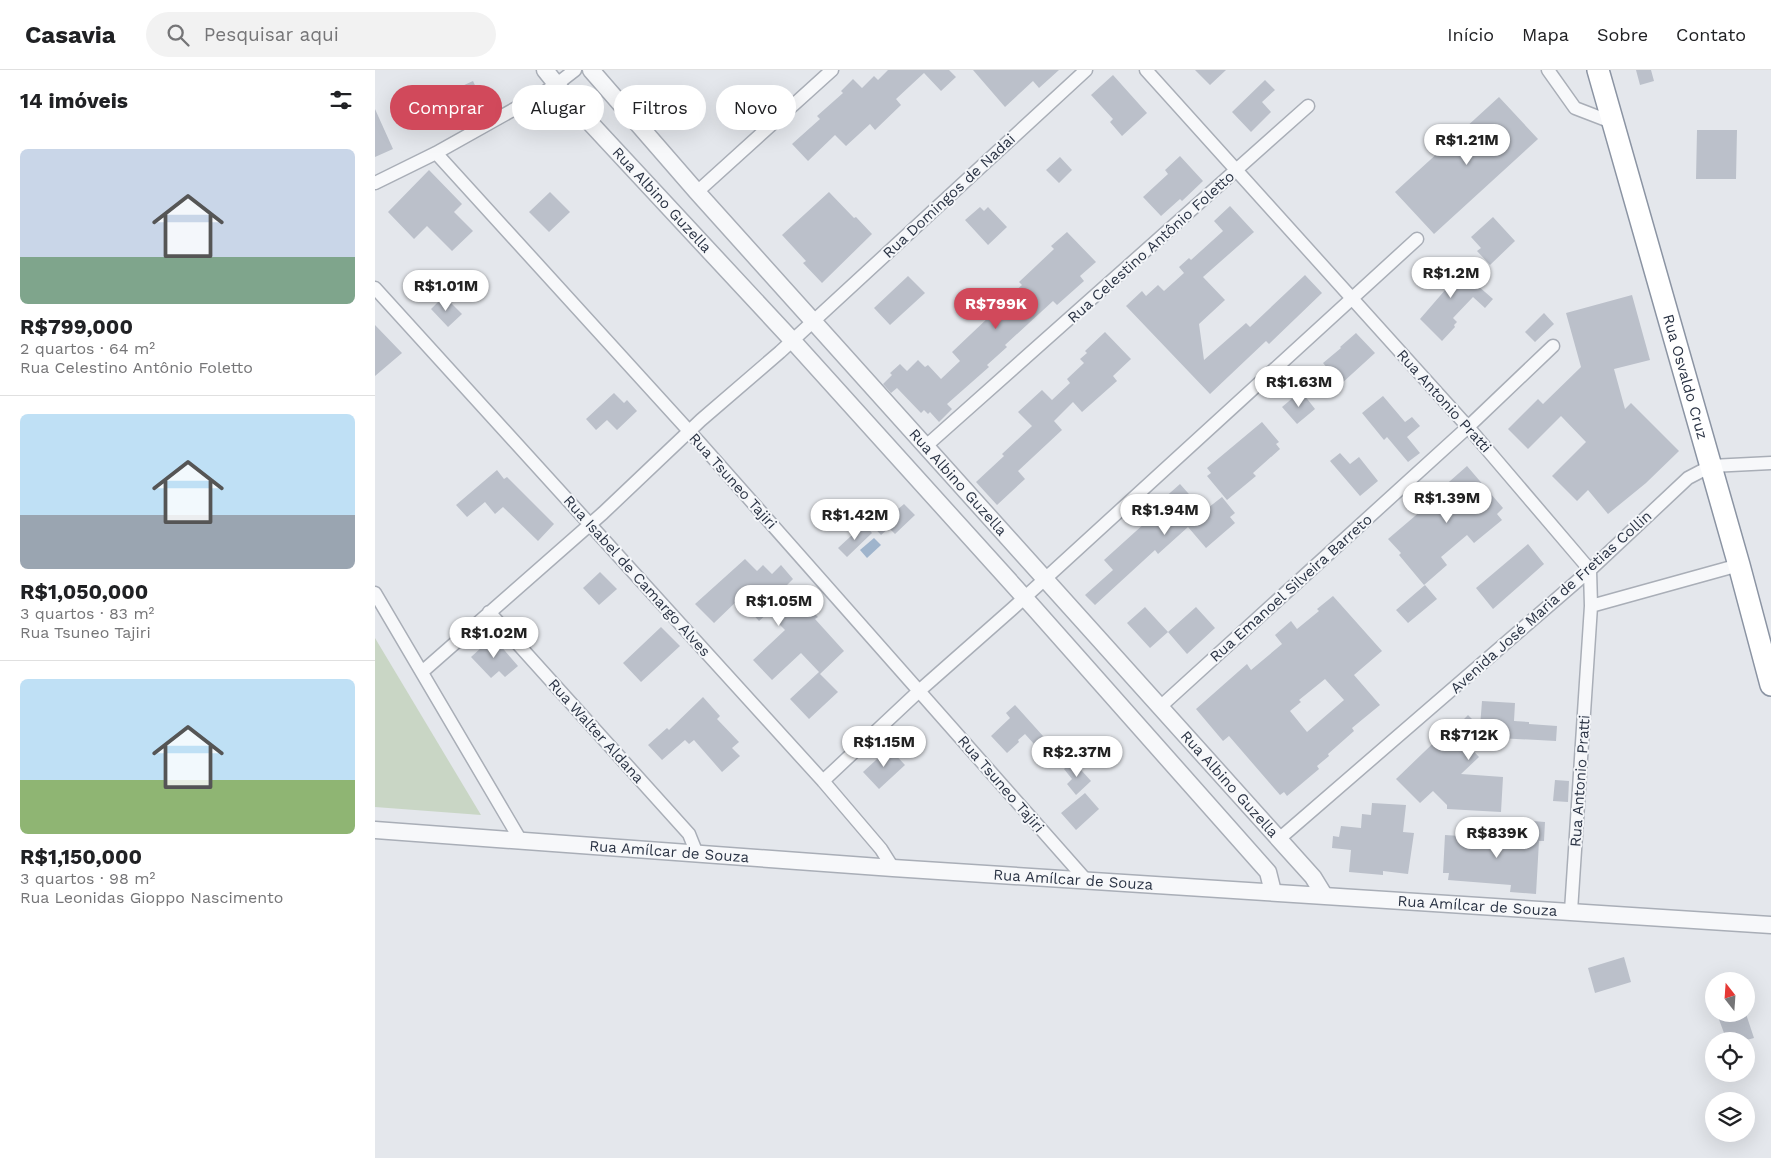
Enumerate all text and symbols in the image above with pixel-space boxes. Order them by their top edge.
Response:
search box [146,12,496,57]
text: Casavia [25,21,116,49]
icon: search [164,21,192,49]
text: Pesquisar aqui [204,23,339,46]
text: Início [1447,24,1494,45]
text: Mapa [1522,24,1569,45]
text: Sobre [1597,24,1648,45]
text: Contato [1676,24,1746,45]
chip: Comprar [390,85,502,130]
chip: Alugar [512,85,604,130]
chip: Filtros [614,85,706,130]
chip: Novo [716,85,796,130]
icon: filters [327,86,355,114]
text: 14 imóveis [20,88,128,113]
pin: R$1.21M [1421,124,1513,166]
street label: Rua Domingos de Nadai [879,130,1019,262]
text: R$1.21M [1435,130,1499,149]
street label: Rua Albino Guzella [609,144,716,257]
street label: Rua Celestino Antônio Foletto [1064,167,1238,327]
icon: home [143,181,233,271]
pin: R$1.2M [1410,256,1492,299]
text: R$1.2M [1423,263,1479,282]
pin: R$1.01M [400,270,492,312]
text: R$1.01M [414,276,478,295]
pin: R$799K [955,288,1037,330]
text: R$799K [965,294,1027,313]
street label: Rua Osvaldo Cruz [1659,312,1712,441]
text: R$799,000 [20,314,133,339]
text: 2 quartos · 64 m² [20,339,155,358]
street label: Rua Antonio Pratti [1393,346,1495,456]
text: Rua Celestino Antônio Foletto [20,358,253,377]
pin: R$1.63M [1253,366,1345,408]
text: R$1.63M [1266,372,1332,391]
street label: Rua Albino Guzella [905,425,1011,540]
street label: Rua Tsuneo Tajiri [685,429,781,533]
icon: home [143,447,233,537]
pin: R$1.39M [1401,482,1493,524]
text: R$1.39M [1414,488,1480,507]
street label: Rua Isabel de Camargo Alves [560,492,714,660]
pin: R$1.94M [1119,494,1211,536]
pin: R$1.42M [809,498,901,541]
text: R$1.94M [1131,500,1199,519]
text: R$1.42M [822,505,889,524]
street label: Avenida José Maria de Fretias Collin [1447,507,1655,697]
street label: Rua Emanoel Silveira Barreto [1206,510,1376,666]
text: R$1,050,000 [20,579,148,604]
pin: R$1.05M [733,584,825,627]
text: R$1.05M [746,591,812,610]
text: 3 quartos · 83 m² [20,604,154,623]
pin: R$1.02M [448,616,540,659]
text: Rua Tsuneo Tajiri [20,623,151,642]
text: R$1.02M [460,623,528,642]
street label: Rua Walter Aldana [544,675,648,787]
icon: home [143,712,233,802]
street label: Rua Antonio Pratti [1566,714,1594,848]
pin: R$712K [1428,718,1510,761]
text: R$712K [1440,725,1498,744]
pin: R$1.15M [838,726,930,768]
street label: Rua Albino Guzella [1177,727,1283,842]
text: R$1.15M [853,732,915,751]
street label: Rua Tsuneo Tajiri [954,732,1048,836]
pin: R$2.37M [1031,736,1123,778]
text: R$2.37M [1043,742,1111,761]
pin: R$839K [1456,816,1538,859]
text: R$839K [1466,823,1528,842]
street label: Rua Amílcar de Souza [589,837,750,866]
text: R$1,150,000 [20,844,142,869]
street label: Rua Amílcar de Souza [993,866,1154,894]
text: 3 quartos · 98 m² [20,869,155,888]
text: Rua Leonidas Gioppo Nascimento [20,888,283,907]
street label: Rua Amílcar de Souza [1397,892,1558,920]
north arrow [1705,972,1755,1022]
map controls [1705,972,1755,1142]
button: locate [1705,1032,1755,1082]
button: layers [1705,1092,1755,1142]

